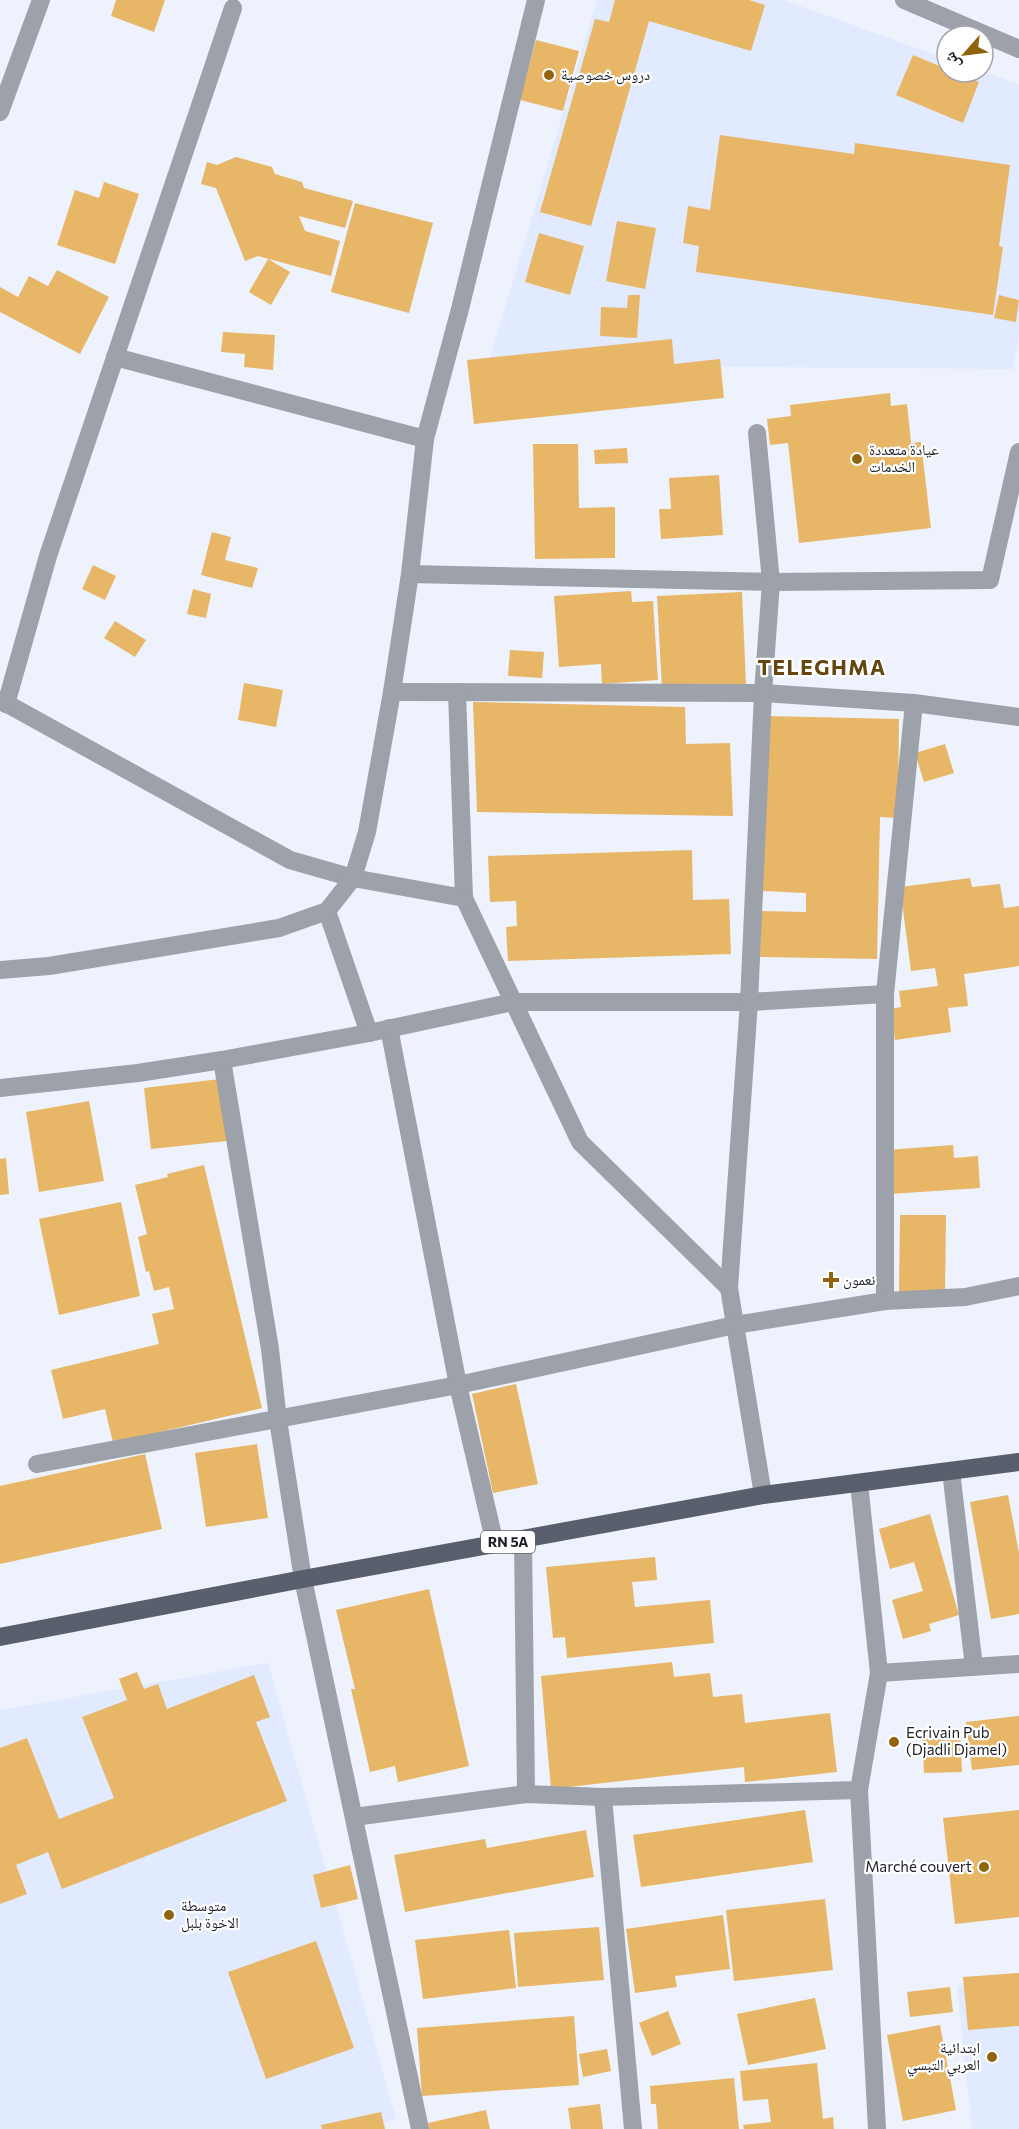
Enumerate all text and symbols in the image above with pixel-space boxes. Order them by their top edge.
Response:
north arrow [935,24,995,84]
text: ش [939,49,965,73]
place label: دروس خصوصية [561,65,650,85]
marker: دروس خصوصية [542,68,556,82]
place label: عيادة متعددة الخدمات [869,440,939,475]
marker: عيادة متعددة الخدمات [850,452,864,466]
district label: TELEGHMA [757,654,887,679]
place label: نعمون [843,1270,875,1290]
marker: نعمون [824,1273,838,1287]
road number: RN 5A [481,1531,535,1553]
place label: Ecrivain Pub (Djadli Djamel) [906,1723,1007,1758]
marker: Ecrivain Pub (Djadli Djamel) [887,1735,901,1749]
place label: Marché couvert [865,1857,972,1875]
marker: Marché couvert [977,1860,991,1874]
place label: متوسطة الاخوة بلبل [181,1896,239,1933]
marker: متوسطة الاخوة بلبل [162,1908,176,1922]
place label: ابتدائية العربي التبسي [907,2038,980,2077]
marker: ابتدائية العربي التبسي [985,2050,999,2064]

